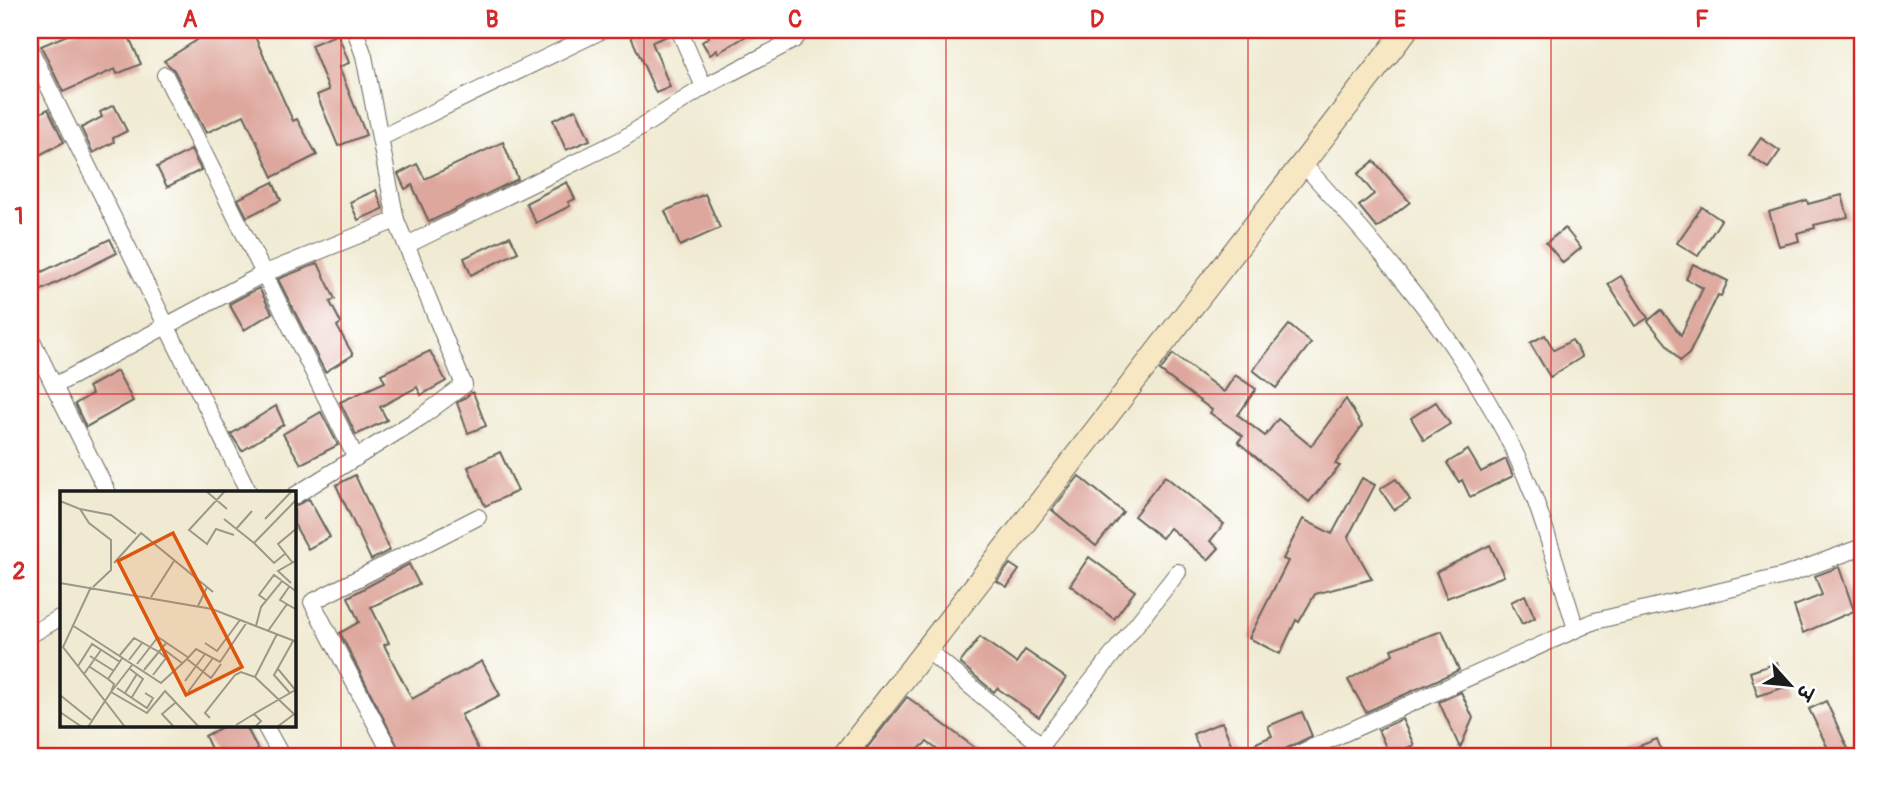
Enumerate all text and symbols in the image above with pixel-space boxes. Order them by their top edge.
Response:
text: A [183,5,198,34]
text: B [485,5,499,34]
text: C [788,5,802,34]
text: D [1090,5,1104,34]
text: E [1394,5,1406,34]
text: F [1695,5,1709,34]
text: 1 [15,202,24,231]
inset map [60,491,296,728]
text: 2 [13,557,26,586]
north arrow [1756,650,1826,720]
text: उ [1790,679,1819,705]

